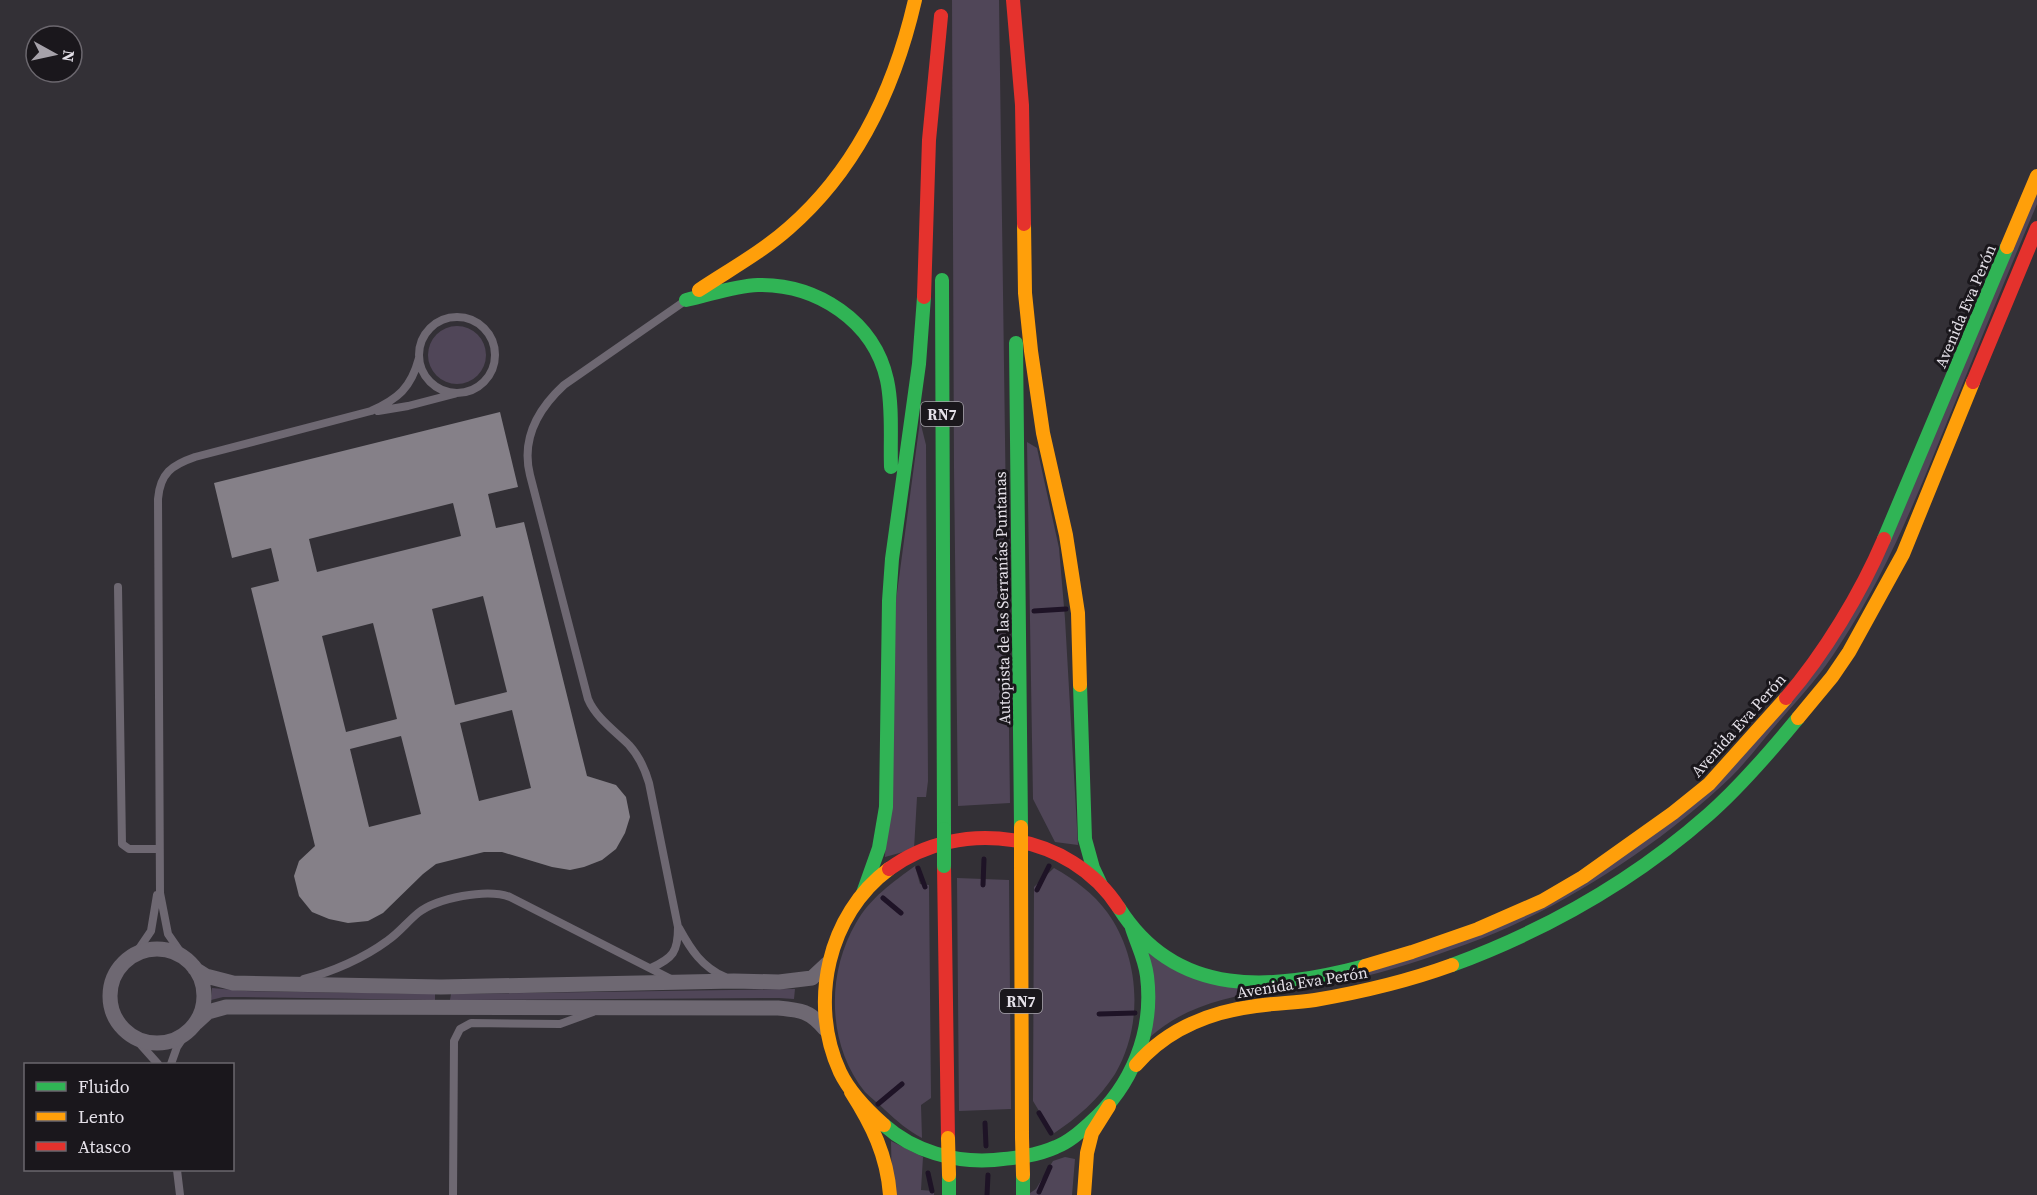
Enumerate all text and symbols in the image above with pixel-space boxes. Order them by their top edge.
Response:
north arrow [24,24,84,84]
text: N [57,49,81,64]
street label: Avenida Eva Perón [1929,241,2001,371]
road number: RN7 [921,402,963,426]
street label: Autopista de las Serranías Puntanas [989,471,1015,725]
street label: Avenida Eva Perón [1686,668,1791,781]
street label: Avenida Eva Perón [1235,961,1369,1003]
road number: RN7 [1000,989,1042,1013]
legend [24,1063,234,1171]
text: Fluido [78,1074,130,1099]
text: Lento [78,1104,125,1129]
text: Atasco [78,1134,131,1159]

